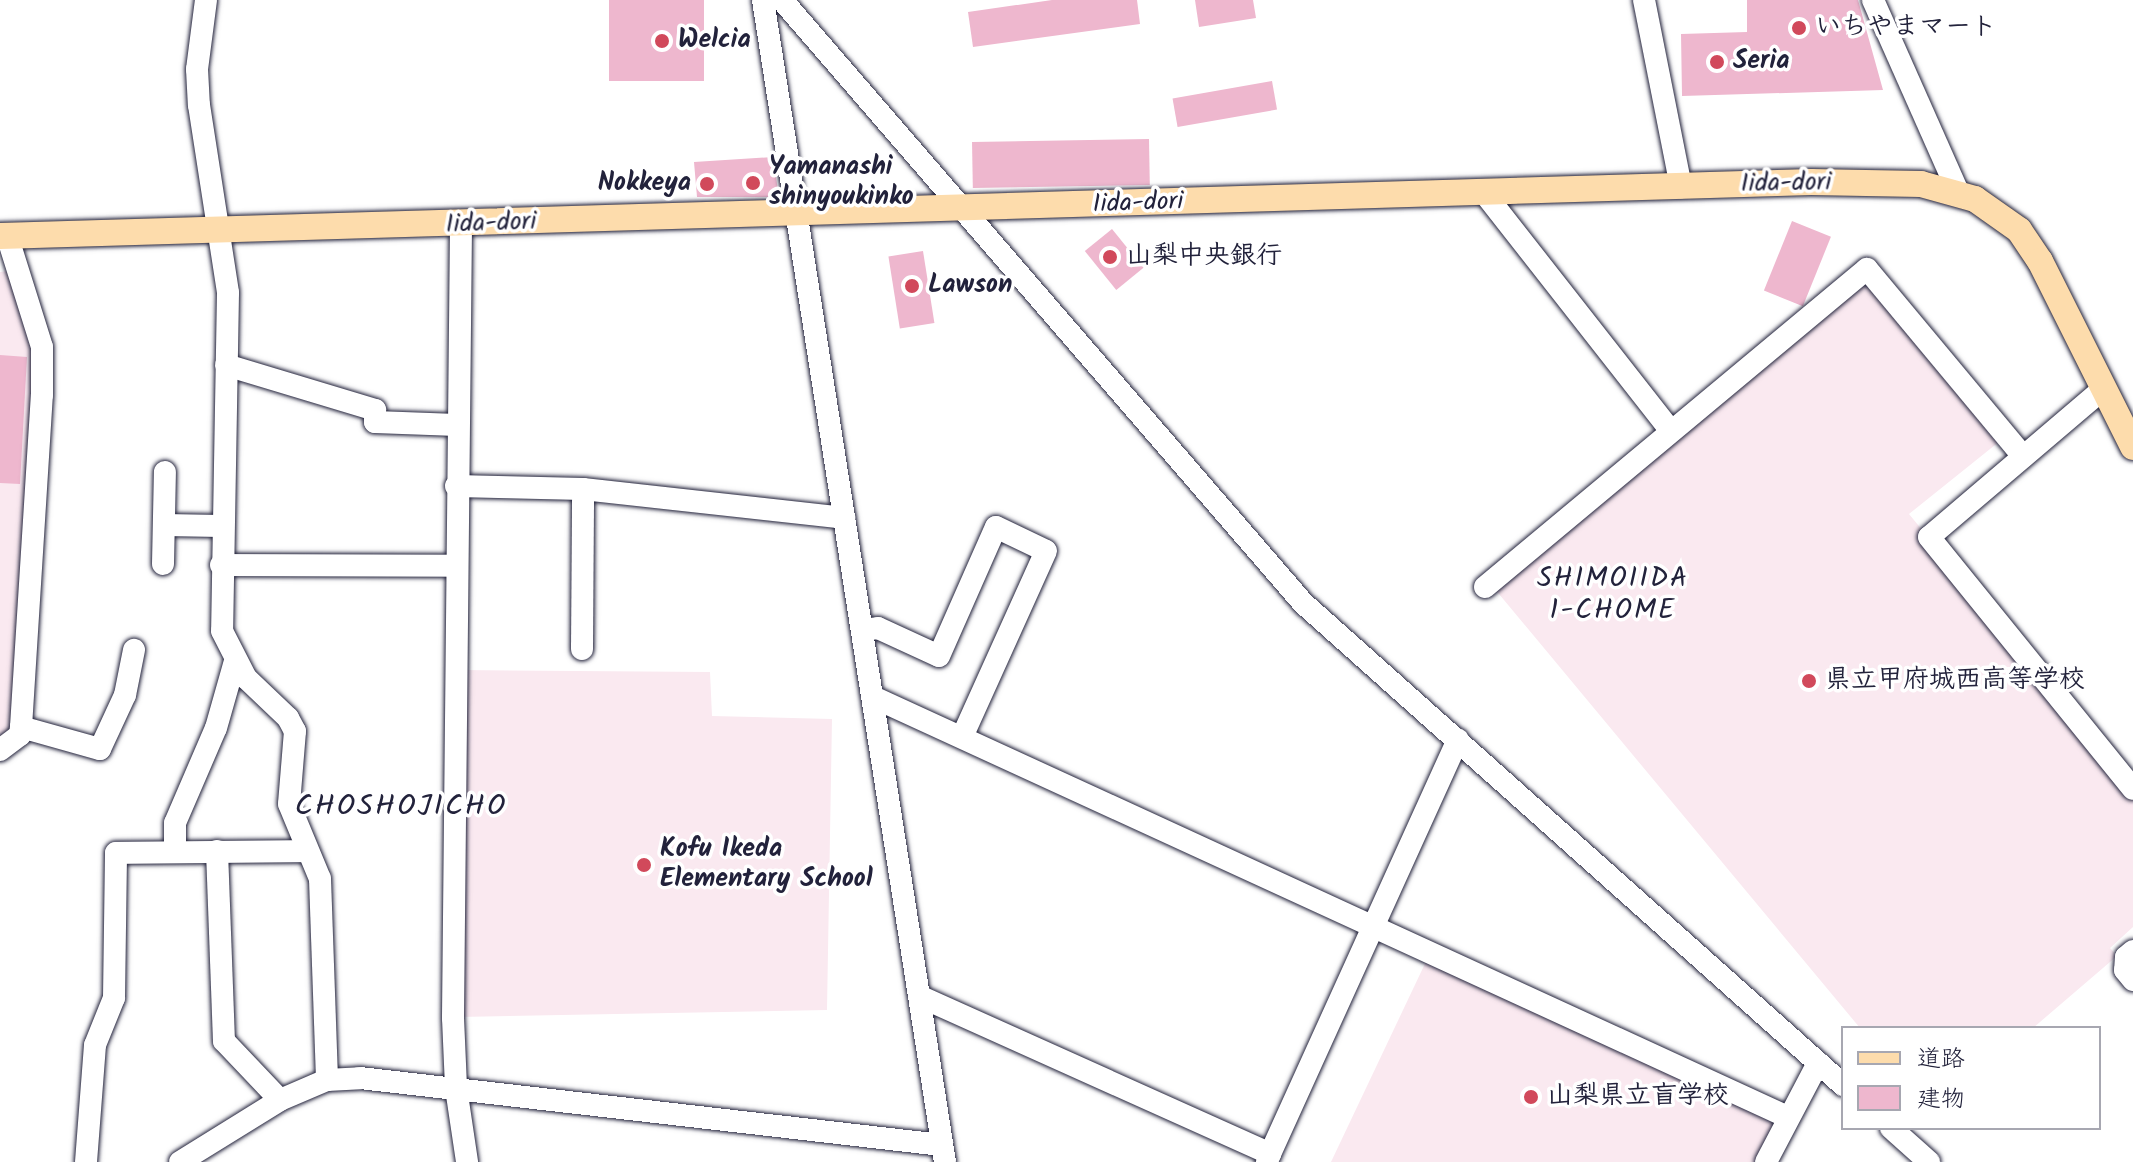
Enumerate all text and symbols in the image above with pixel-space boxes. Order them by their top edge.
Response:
place label: いちやまマート [1815,12,1997,44]
marker: いちやまマート [1790,19,1808,37]
place label: Welcia [678,25,751,57]
marker: Welcia [653,32,671,50]
place label: Seria [1733,46,1789,78]
marker: Seria [1708,53,1726,71]
place label: Yamanashi shinyoukinko [769,152,914,214]
place label: Nokkeya [598,168,691,200]
street label: Iida-dori [1740,168,1832,200]
marker: Yamanashi shinyoukinko [744,174,762,192]
marker: Nokkeya [698,175,716,193]
street label: Iida-dori [1092,187,1184,221]
street label: Iida-dori [445,207,537,241]
place label: 山梨中央銀行 [1126,241,1282,273]
marker: 山梨中央銀行 [1101,248,1119,266]
place label: Lawson [928,270,1012,302]
marker: Lawson [903,277,921,295]
district label: SHIMOIIDA 1-CHOME [1537,562,1689,628]
place label: 県立甲府城西高等学校 [1825,665,2085,697]
marker: 県立甲府城西高等学校 [1800,672,1818,690]
district label: CHOSHOJICHO [295,789,507,825]
place label: Kofu Ikeda Elementary School [660,834,873,896]
marker: Kofu Ikeda Elementary School [635,856,653,874]
legend [1841,1026,2101,1130]
text: 道路 [1917,1040,1965,1079]
text: 建物 [1917,1080,1965,1119]
place label: 山梨県立盲学校 [1547,1081,1729,1113]
marker: 山梨県立盲学校 [1522,1088,1540,1106]

